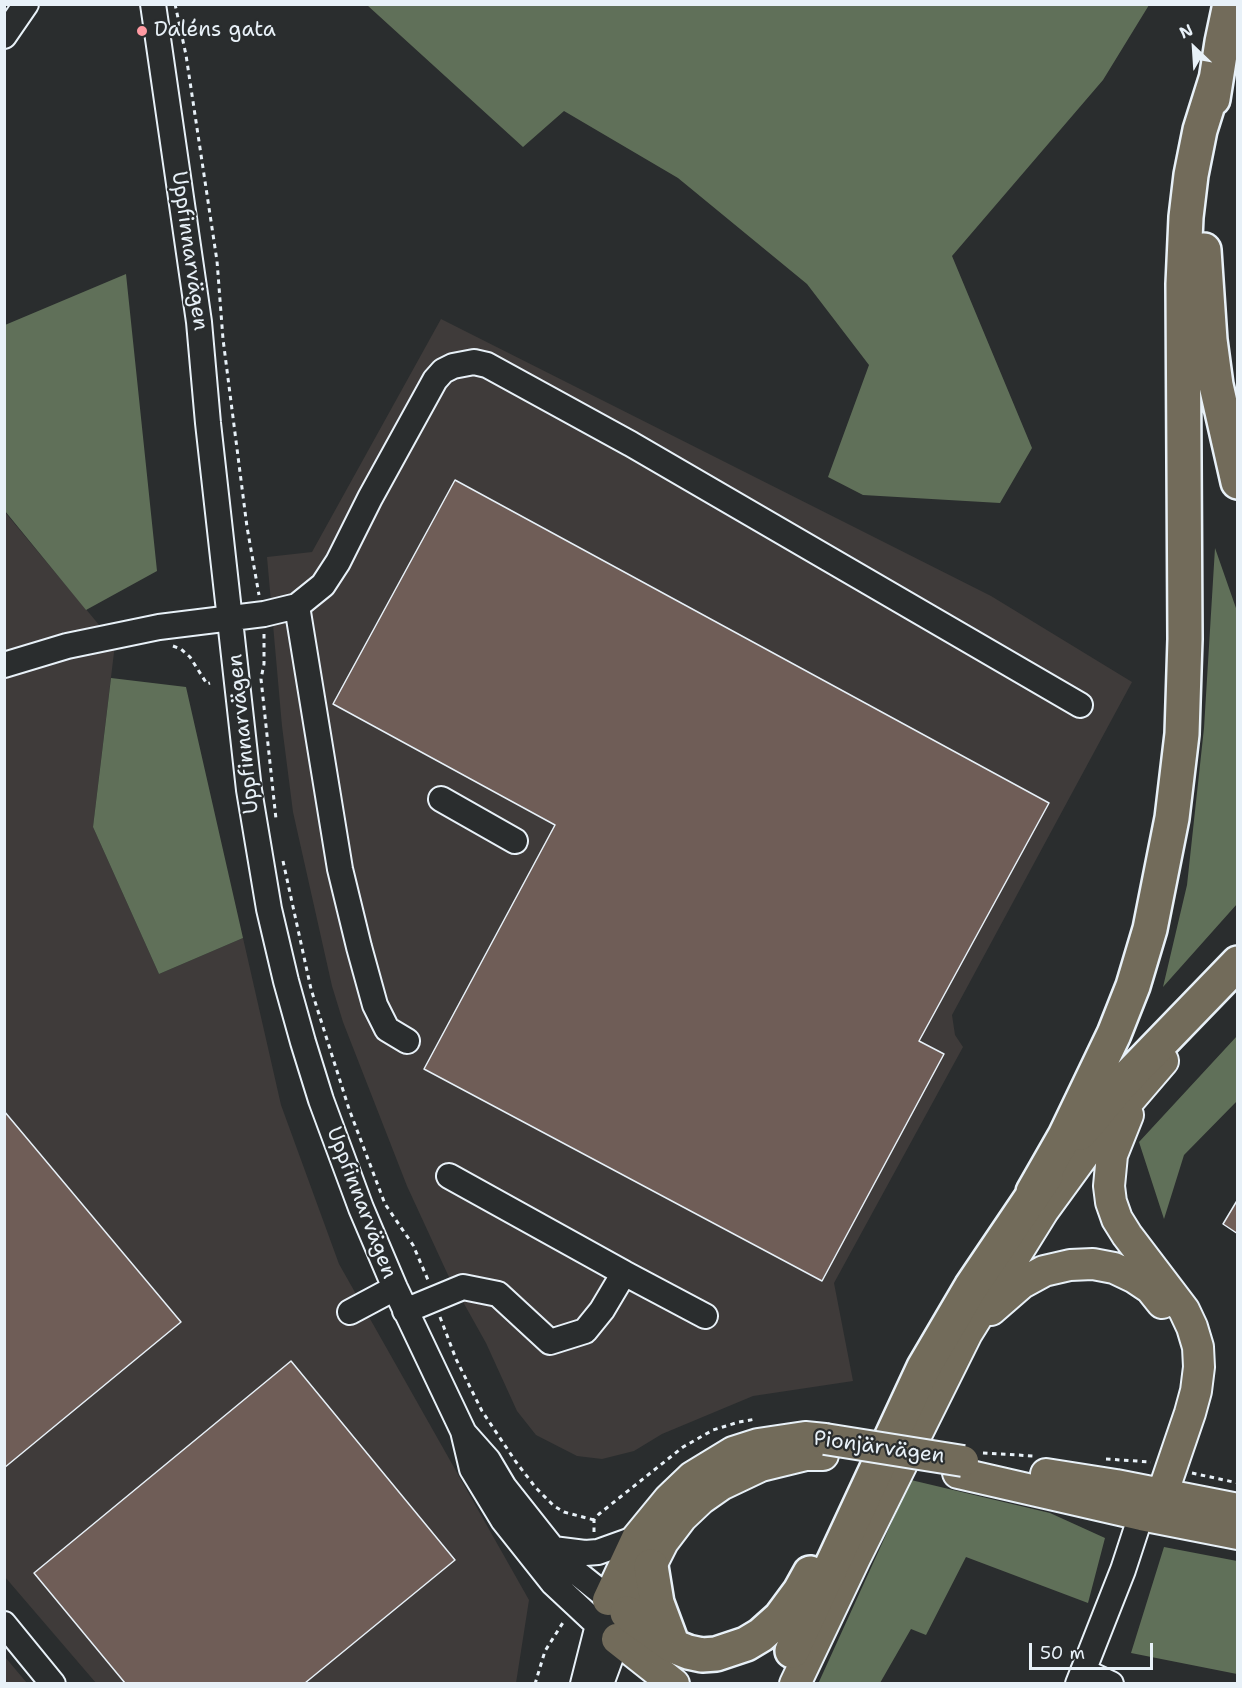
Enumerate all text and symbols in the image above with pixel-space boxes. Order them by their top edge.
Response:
place label: Daléns gata [154,18,276,44]
north arrow [1164,18,1224,78]
text: N [1176,19,1196,43]
marker: Daléns gata [135,24,149,38]
street label: Uppfinnarvägen [165,170,213,332]
street label: Uppfinnarvägen [223,653,265,815]
street label: Uppfinnarvägen [320,1124,402,1282]
street label: Pionjärvägen [812,1426,946,1470]
scale bar [1032,1631,1156,1669]
text: 50 m [1040,1641,1085,1665]

